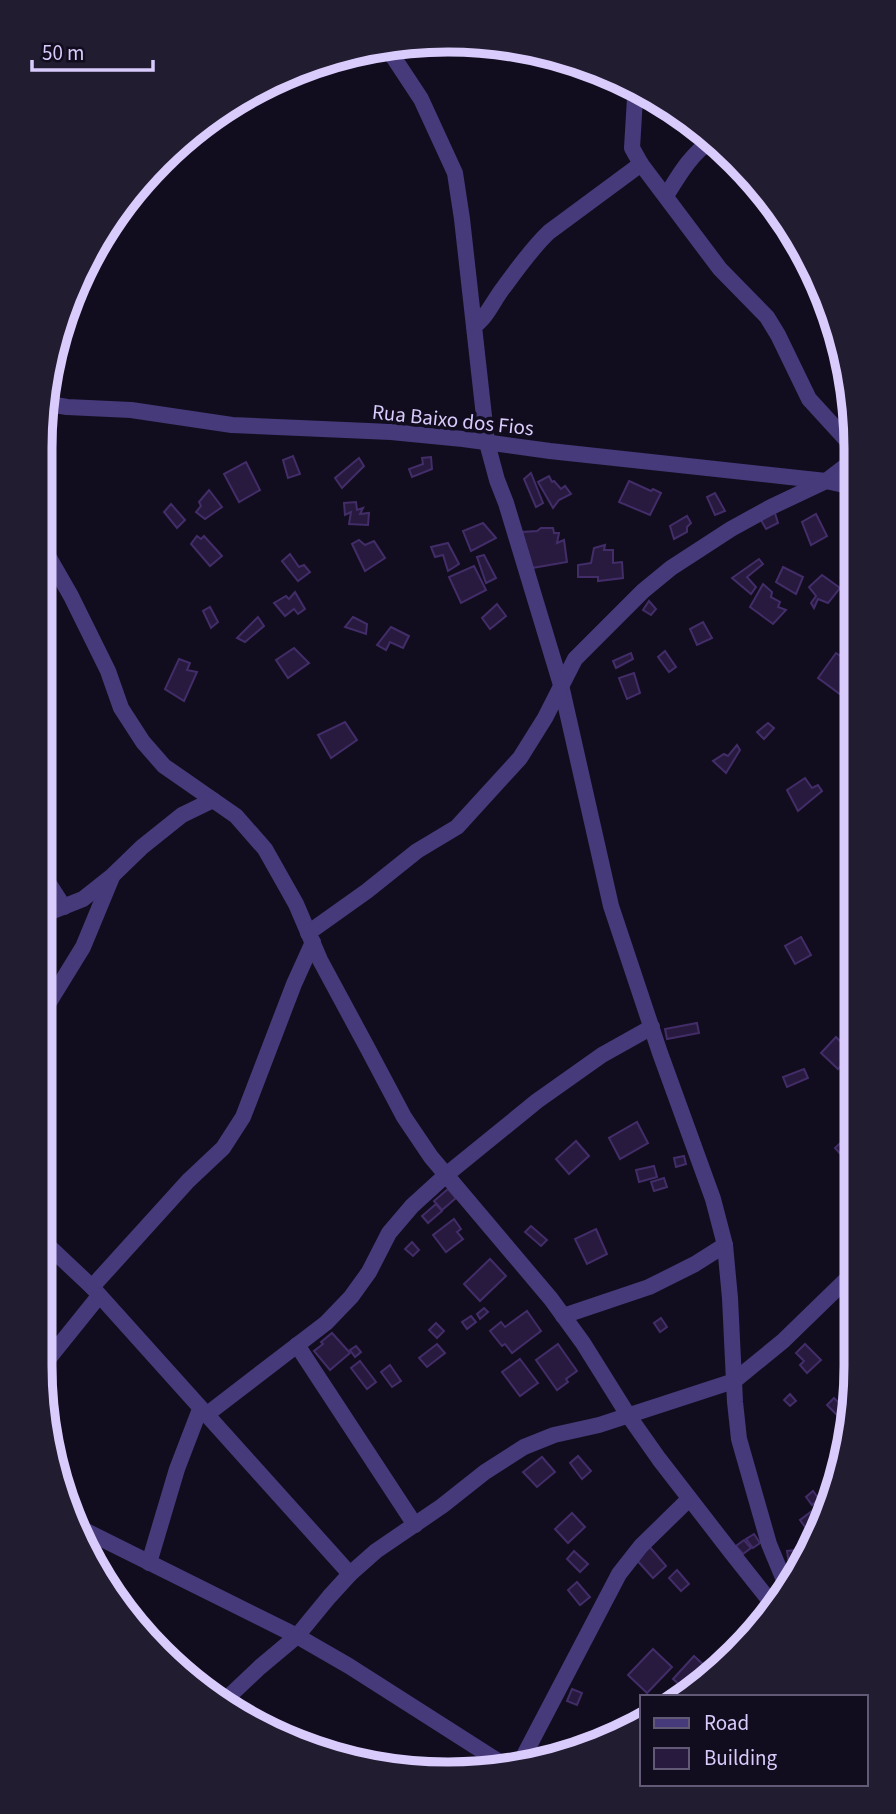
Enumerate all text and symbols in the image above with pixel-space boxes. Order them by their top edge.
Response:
scale bar [32,28,152,72]
text: 50 m [42,38,84,68]
street label: Rua Baixo dos Fios [371,397,536,443]
legend [640,1695,868,1786]
text: Road [704,1708,749,1738]
text: Building [704,1743,778,1773]

